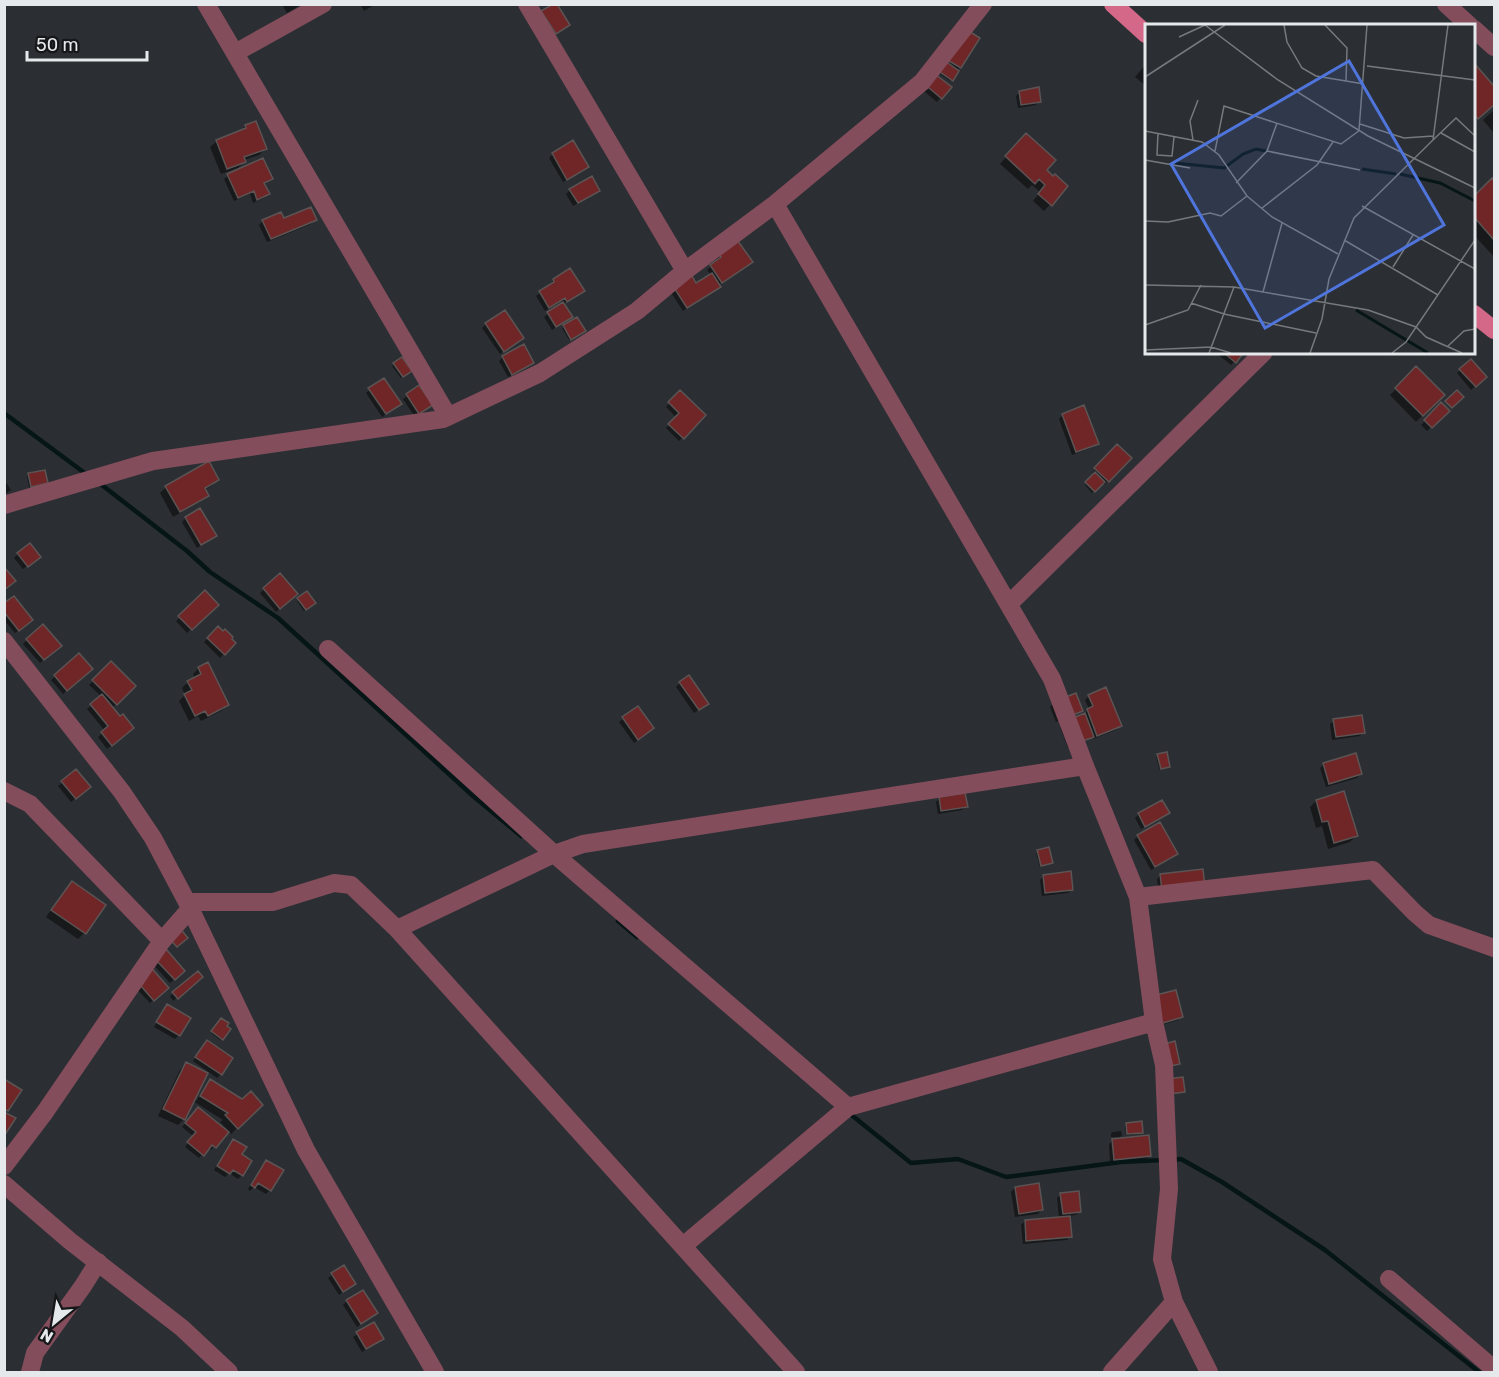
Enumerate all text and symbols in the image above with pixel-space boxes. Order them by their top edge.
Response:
scale bar [27,24,147,62]
inset map [1145,24,1475,354]
text: 50 m [36,34,79,56]
north arrow [24,1293,84,1353]
text: N [37,1324,56,1347]

